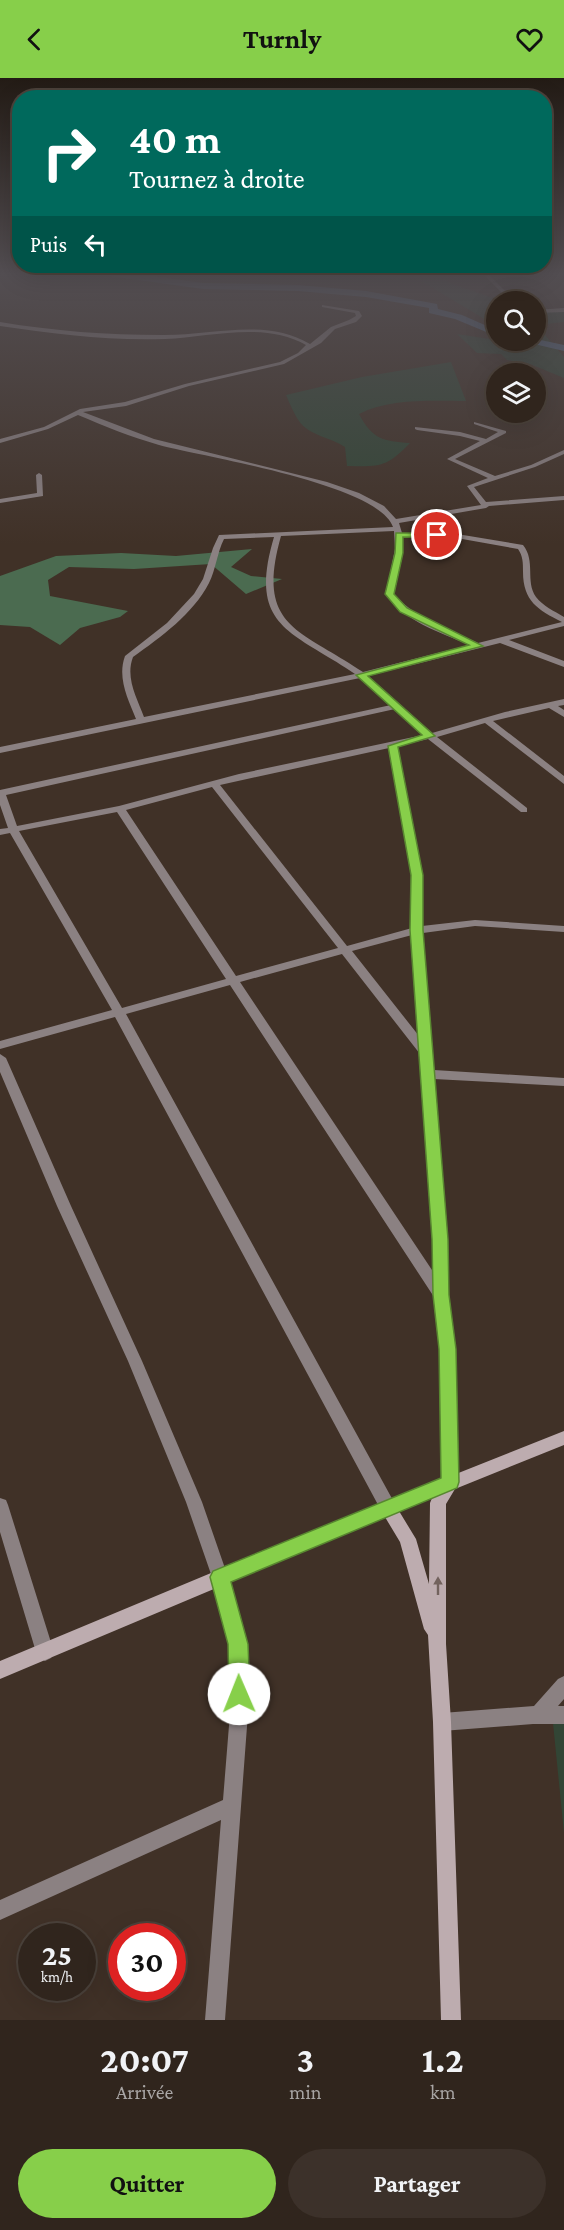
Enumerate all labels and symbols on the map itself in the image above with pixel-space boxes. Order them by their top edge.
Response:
pin [411,509,462,560]
one-way arrow [433,1576,443,1595]
position arrow [207,1662,271,1726]
speed limit sign: 30 [108,1923,186,2001]

